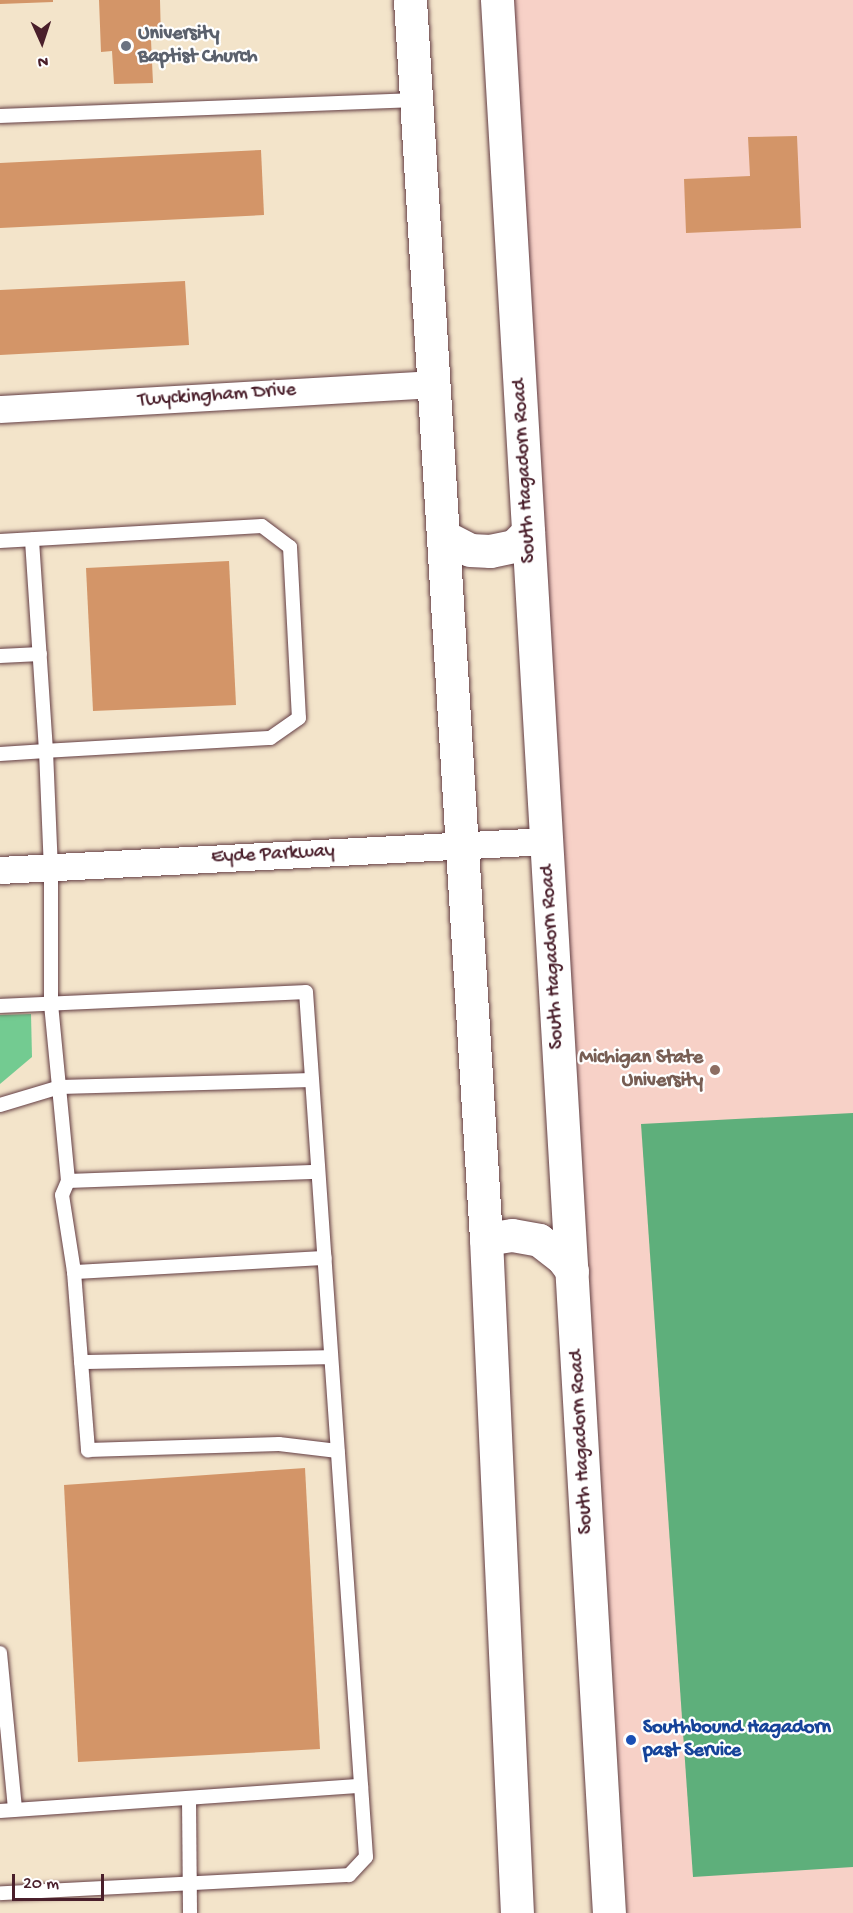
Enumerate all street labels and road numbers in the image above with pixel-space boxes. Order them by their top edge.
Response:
street label: South Hagadorn Road [508,378,542,564]
street label: Twyckingham Drive [137,379,297,413]
street label: Eyde Parkway [211,840,335,870]
street label: South Hagadorn Road [536,864,570,1050]
street label: South Hagadorn Road [565,1349,599,1535]

